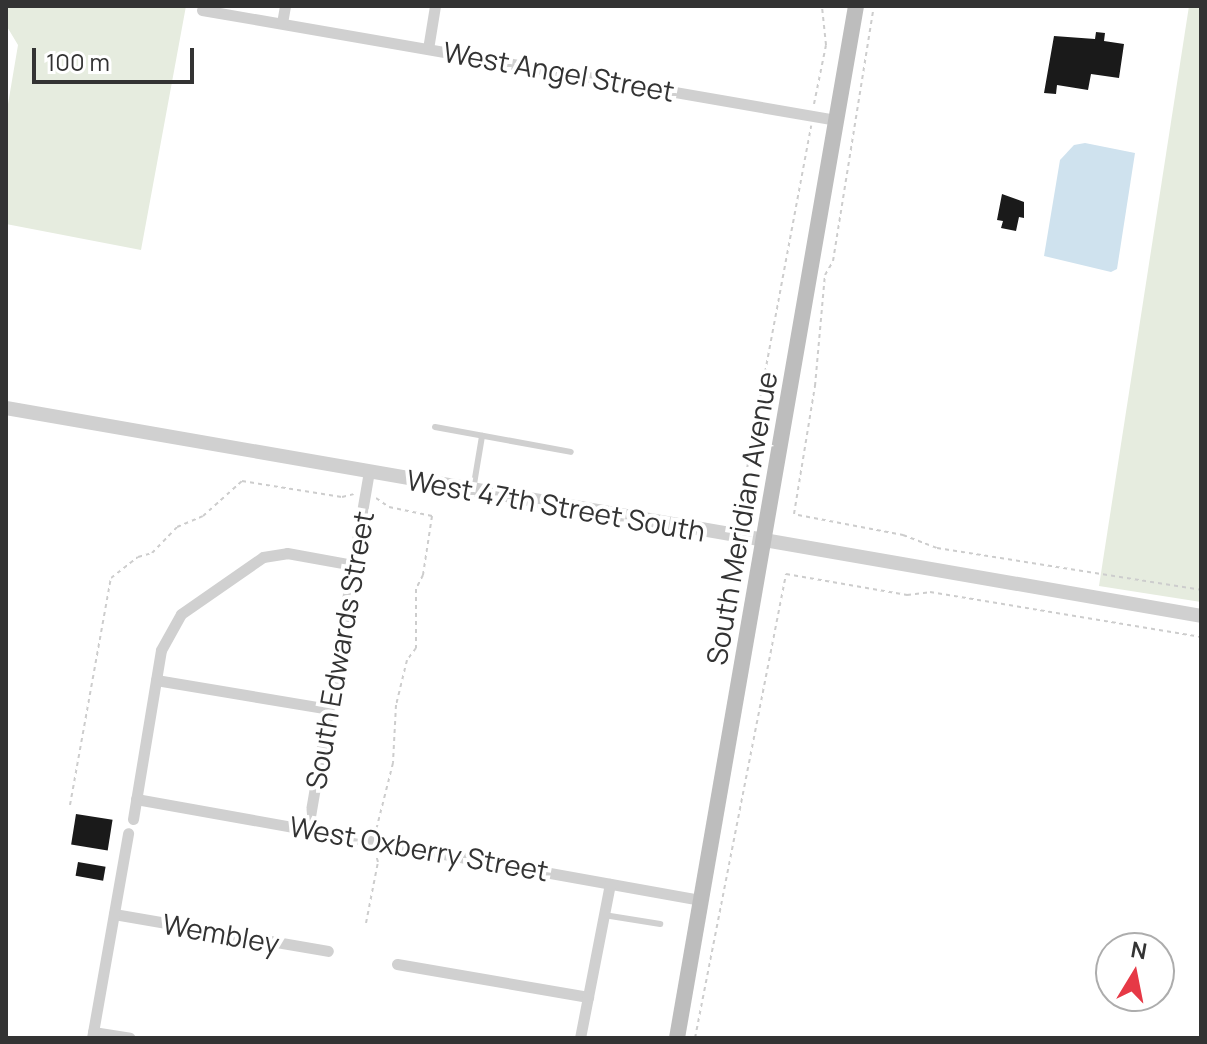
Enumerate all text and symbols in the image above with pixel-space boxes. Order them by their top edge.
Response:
scale bar [36,32,198,82]
street label: West Angel Street [441,34,677,108]
text: 100 m [46,45,110,78]
street label: South Meridian Avenue [699,369,783,667]
street label: West 47th Street South [404,462,708,548]
street label: South Edwards Street [298,508,380,792]
street label: West Oxberry Street [287,809,551,887]
street label: Wembley [160,906,282,960]
north arrow [1095,932,1175,1012]
text: N [1128,934,1149,966]

